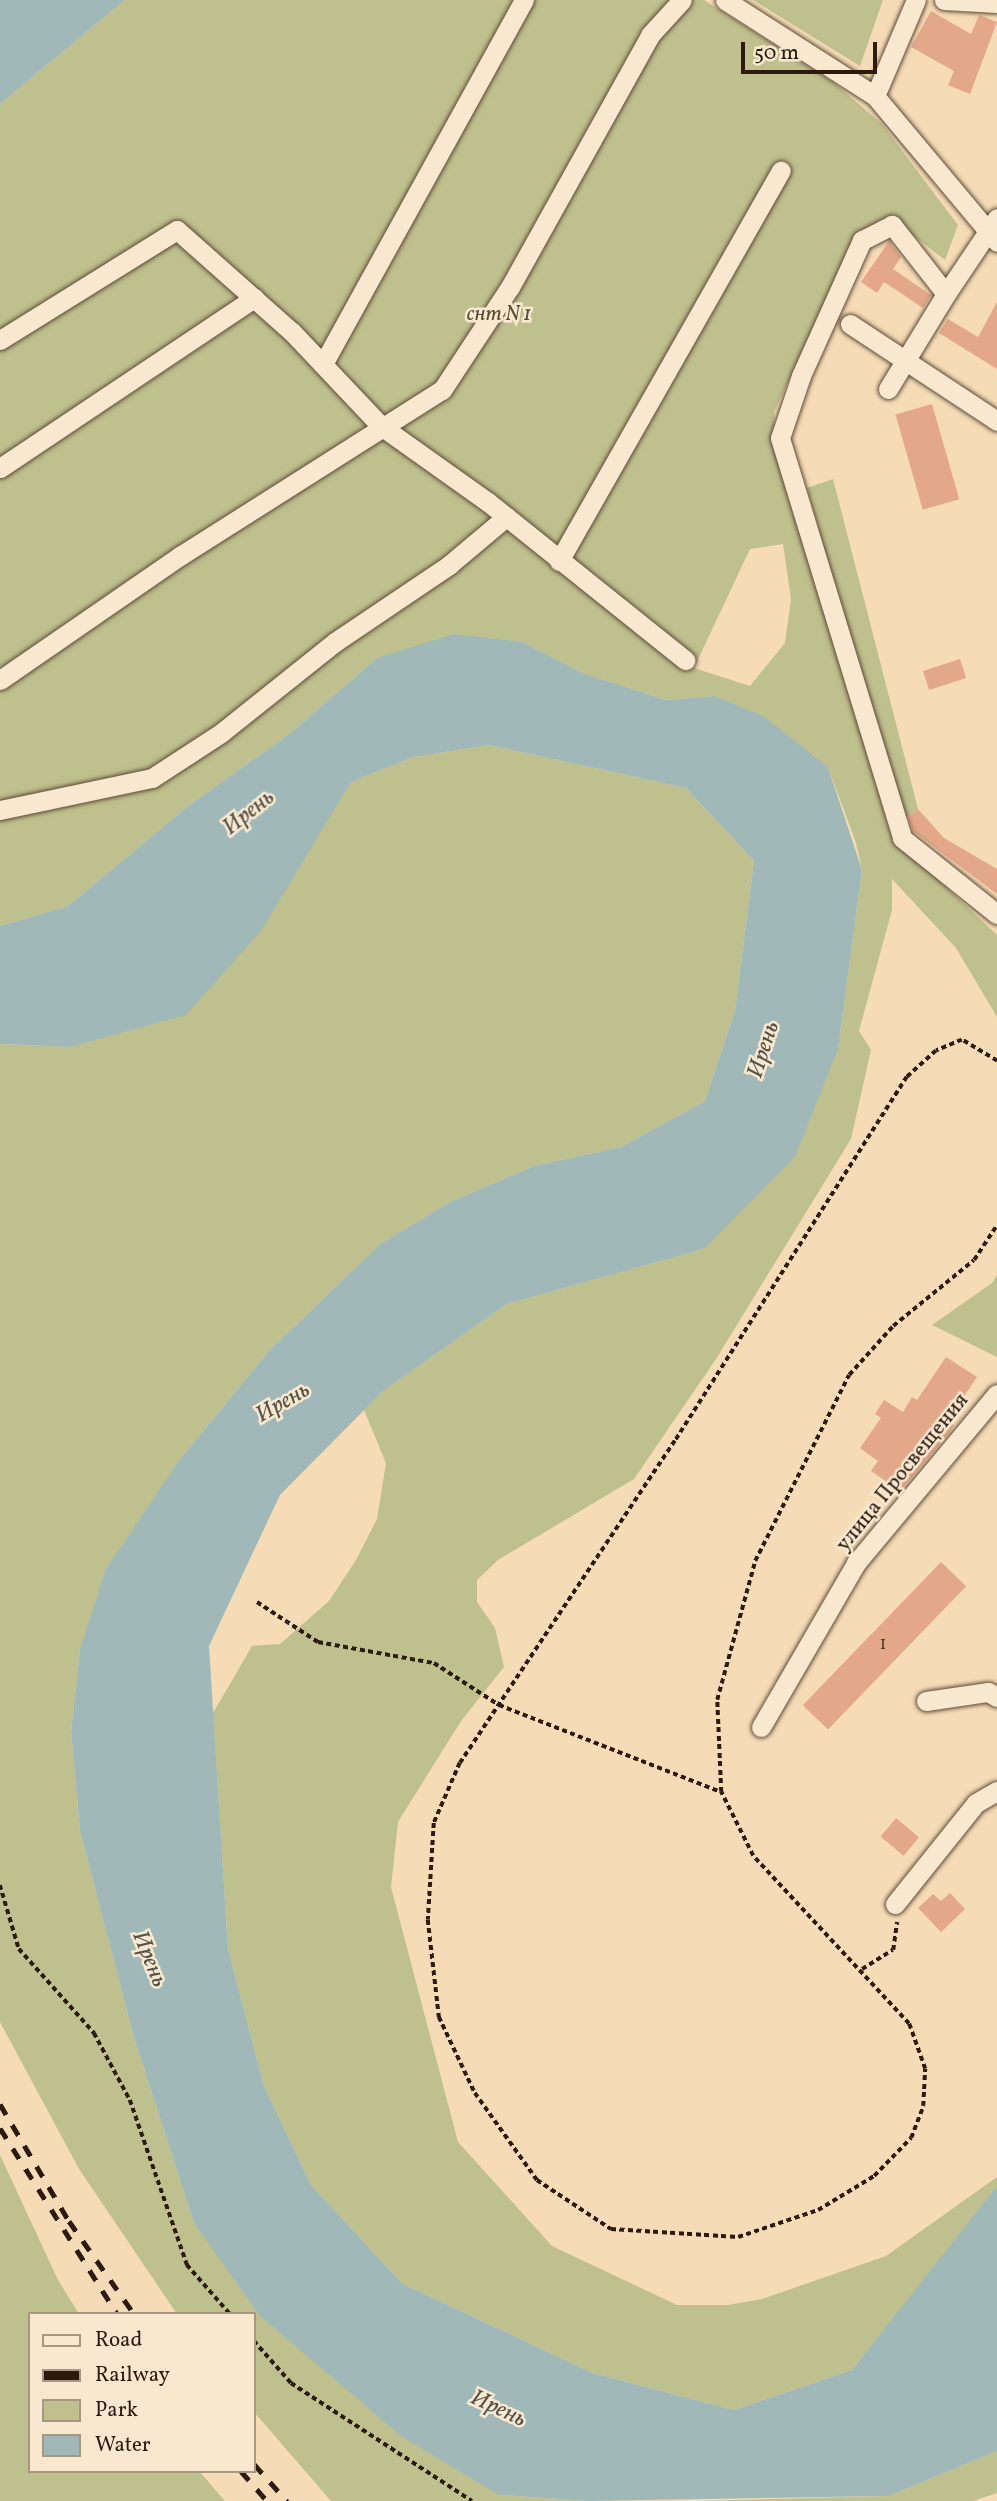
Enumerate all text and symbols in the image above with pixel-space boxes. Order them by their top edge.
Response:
scale bar [745,28,881,72]
text: 50 m [754,39,799,68]
park label: снт N 1 [467,302,531,328]
water label: Ирень [218,784,280,842]
water label: Ирень [742,1018,786,1082]
water label: Ирень [251,1377,315,1429]
street label: улица Просвещения [831,1389,975,1557]
house number: 1 [880,1634,886,1656]
water label: Ирень [125,1927,173,1991]
legend [28,2312,256,2473]
text: Road [95,2326,142,2355]
text: Railway [95,2361,170,2390]
water label: Ирень [466,2384,530,2434]
text: Park [95,2396,138,2425]
text: Water [95,2431,151,2460]

